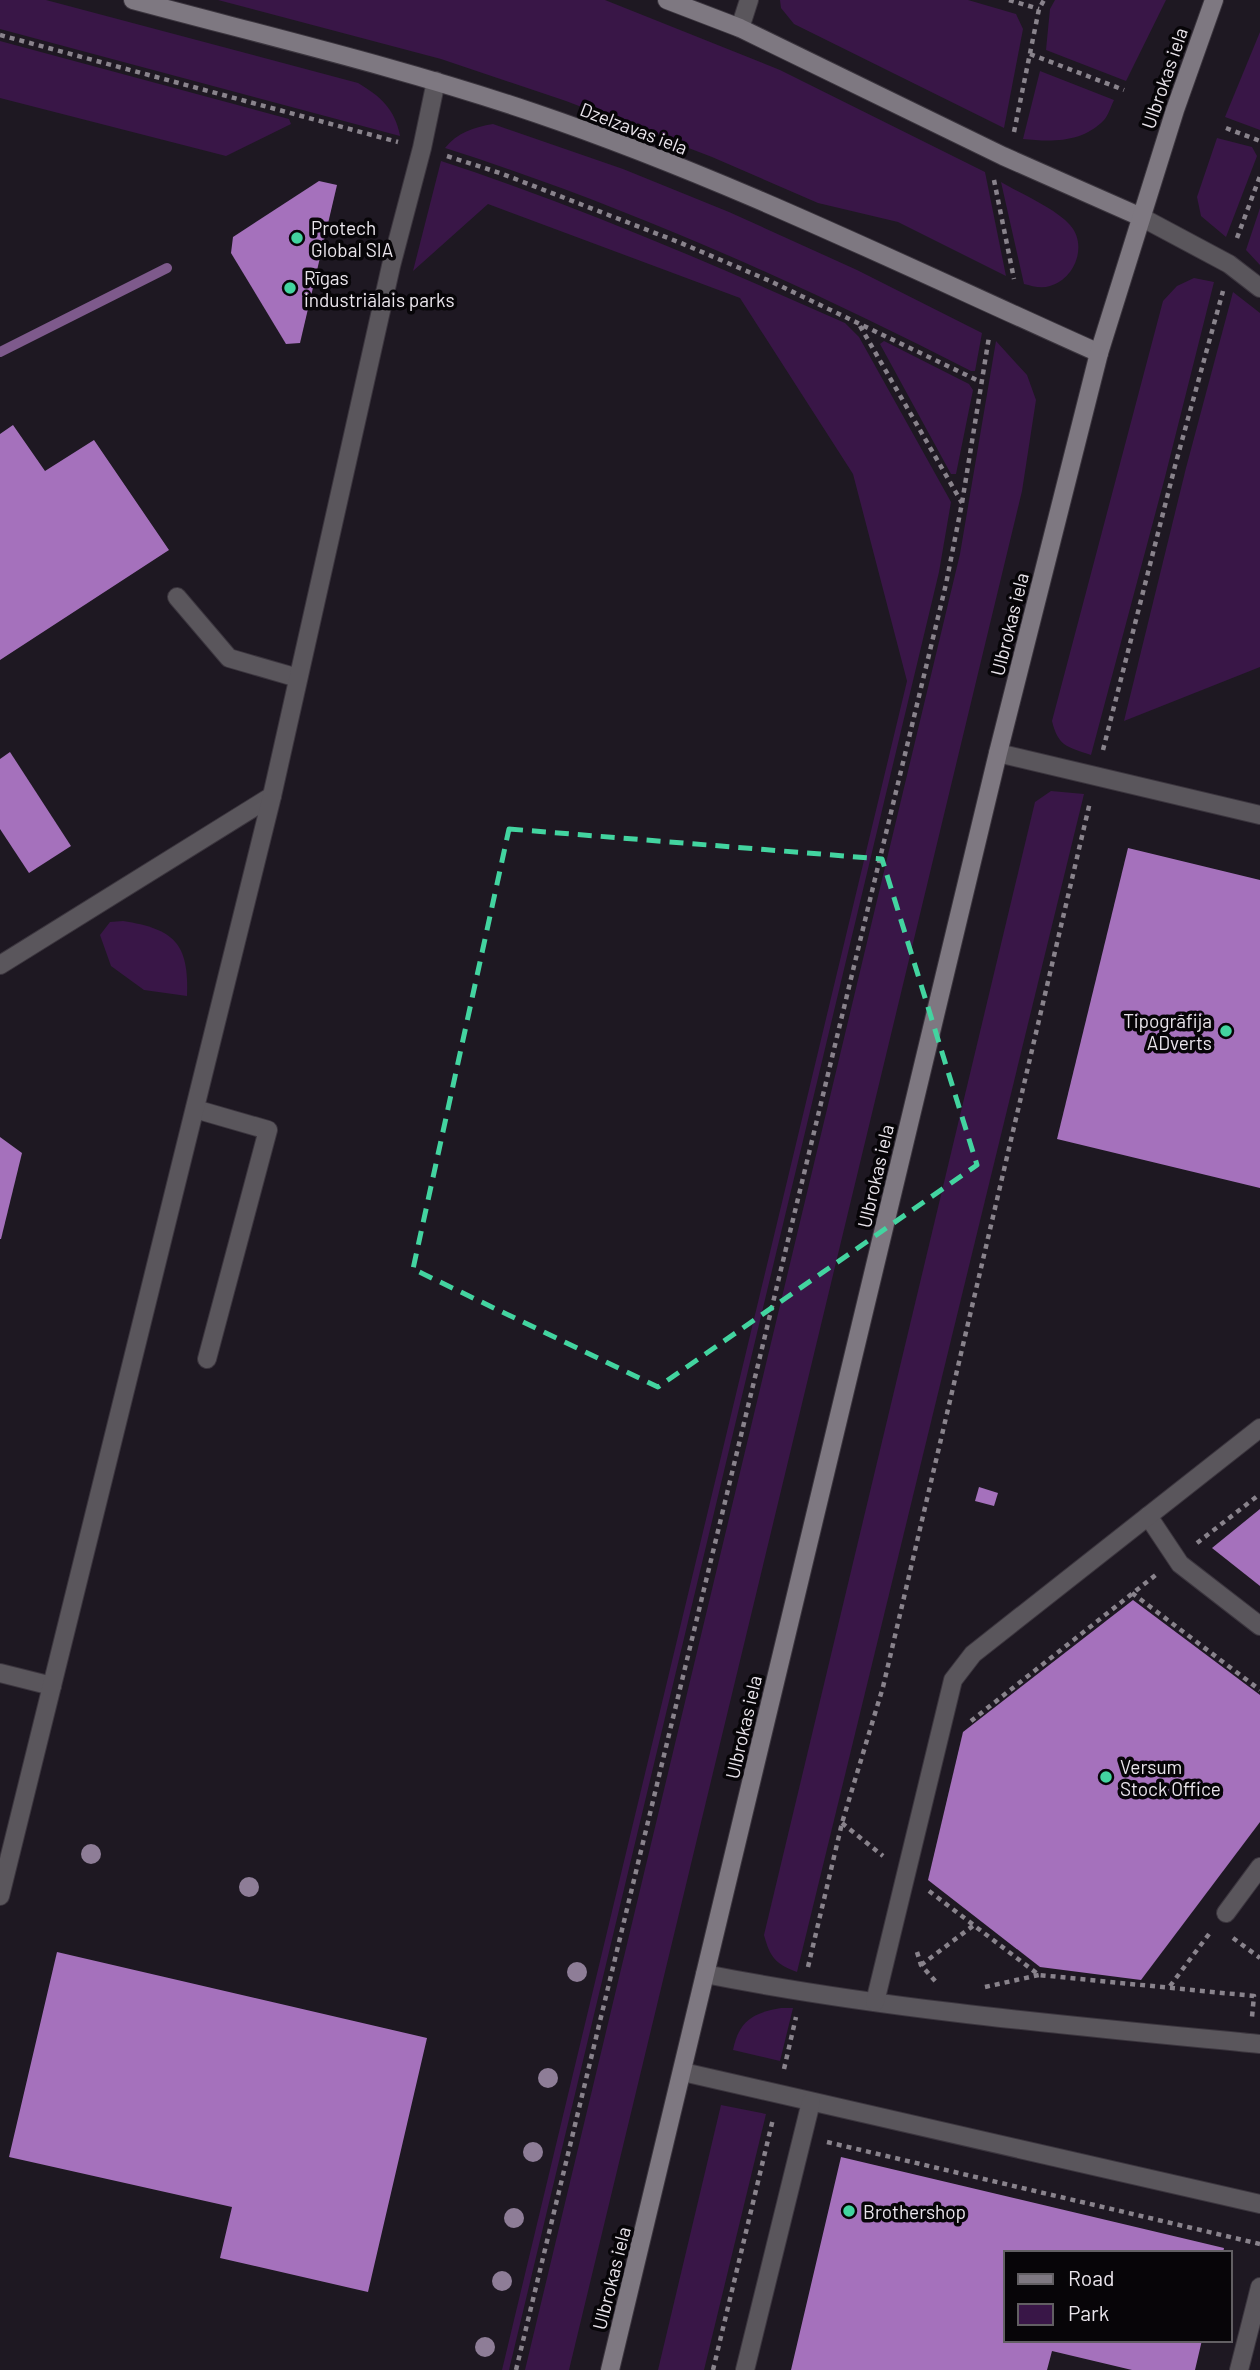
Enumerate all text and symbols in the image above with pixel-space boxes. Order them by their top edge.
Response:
street label: Ulbrokas iela [1136,24,1192,132]
street label: Dzelzavas iela [577,97,691,159]
place label: Protech Global SIA [311,216,393,261]
marker: Protech Global SIA [289,230,305,246]
place label: Rīgas industriālais parks [304,266,455,311]
marker: Rīgas industriālais parks [282,280,298,296]
street label: Ulbrokas iela [985,570,1033,678]
place label: Tipogrāfija ADverts [1123,1009,1212,1054]
marker: Tipogrāfija ADverts [1218,1023,1234,1039]
street label: Ulbrokas iela [852,1122,898,1230]
street label: Ulbrokas iela [720,1673,766,1781]
place label: Versum Stock Office [1120,1755,1221,1800]
marker: Versum Stock Office [1098,1769,1114,1785]
place label: Brothershop [863,2200,966,2223]
marker: Brothershop [841,2203,857,2219]
street label: Ulbrokas iela [587,2224,635,2332]
legend [1004,2251,1232,2342]
text: Road [1068,2265,1114,2290]
text: Park [1068,2300,1109,2325]

